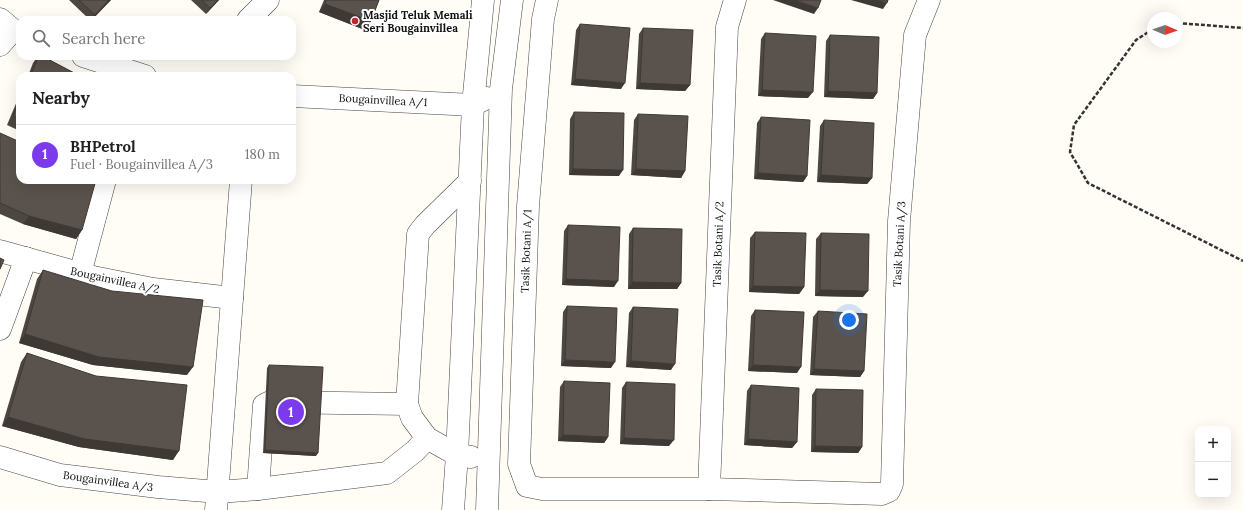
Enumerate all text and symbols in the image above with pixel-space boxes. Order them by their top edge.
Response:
place label: Masjid Teluk Memali Seri Bougainvillea [363,8,473,35]
north arrow [1147,12,1183,48]
search box [16,16,296,60]
marker: Masjid Teluk Memali Seri Bougainvillea [350,16,360,26]
icon: search [30,27,52,49]
text: Search here [62,29,145,48]
text: Nearby [32,87,90,109]
street label: Bougainvillea A/1 [338,91,428,110]
text: BHPetrol [70,137,136,156]
text: 1 [42,146,48,163]
text: 180 m [245,146,280,163]
text: Fuel · Bougainvillea A/3 [70,156,213,173]
street label: Tasik Botani A/2 [710,201,727,287]
street label: Tasik Botani A/3 [890,201,909,287]
street label: Tasik Botani A/1 [518,209,535,293]
street label: Bougainvillea A/2 [69,264,161,297]
your location [839,310,859,330]
pin: 1 [278,397,304,427]
map controls [1195,426,1231,498]
button: + [1195,426,1231,462]
button: − [1195,462,1231,498]
street label: Bougainvillea A/3 [62,468,154,495]

